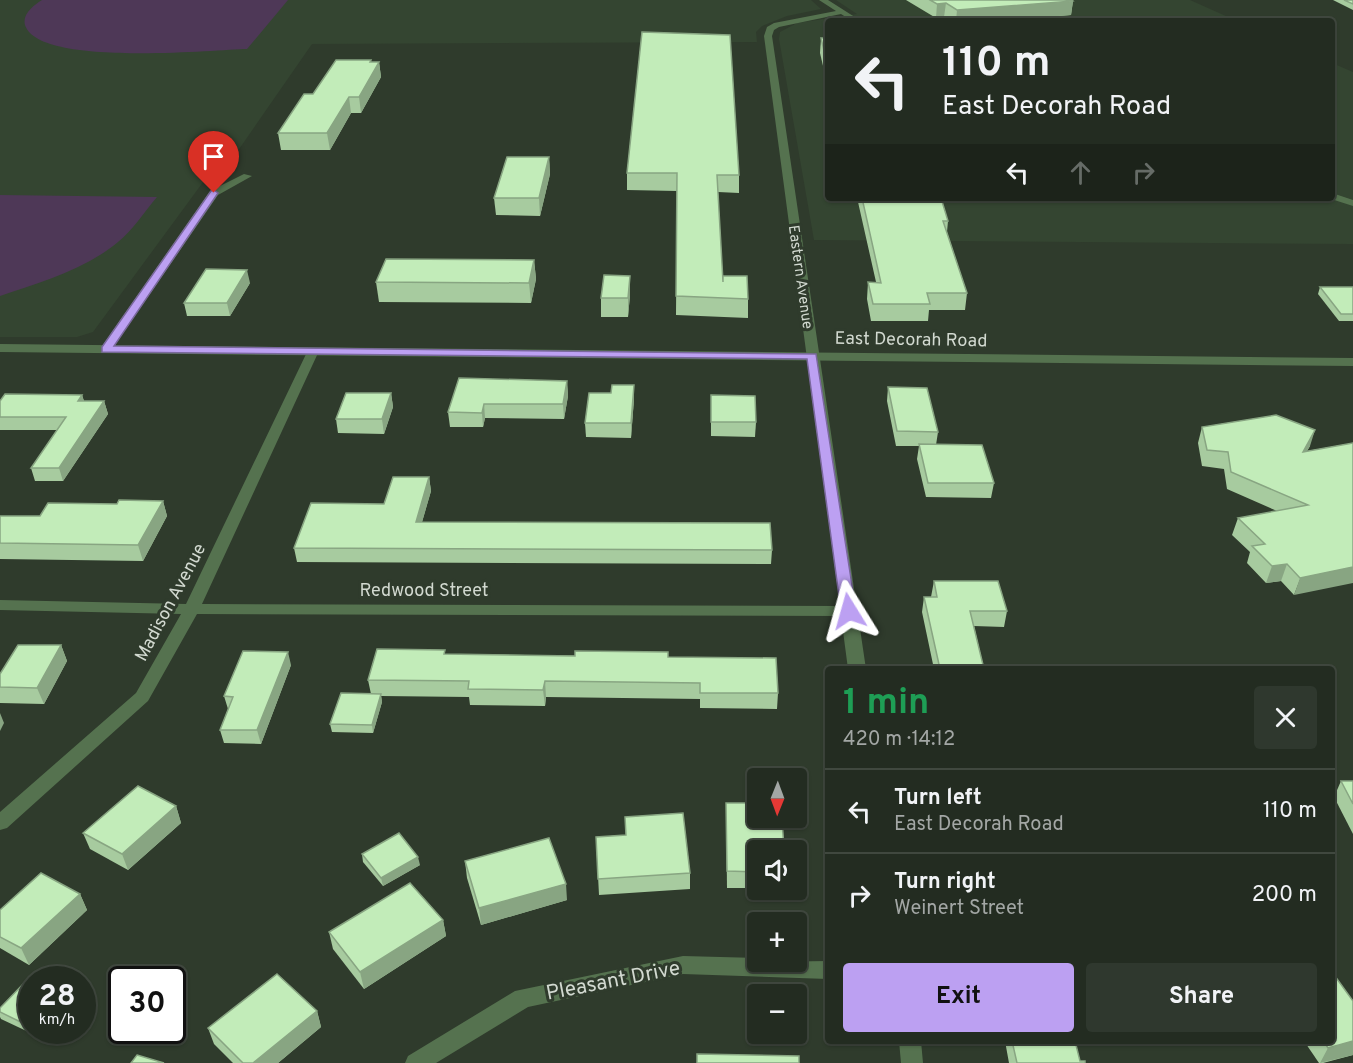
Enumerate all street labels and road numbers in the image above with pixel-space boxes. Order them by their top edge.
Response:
street label: Eastern Avenue [783,224,816,330]
street label: East Decorah Road [834,328,988,353]
street label: Madison Avenue [131,540,212,666]
street label: Redwood Street [360,580,488,603]
street label: Pleasant Drive [544,955,683,1008]

